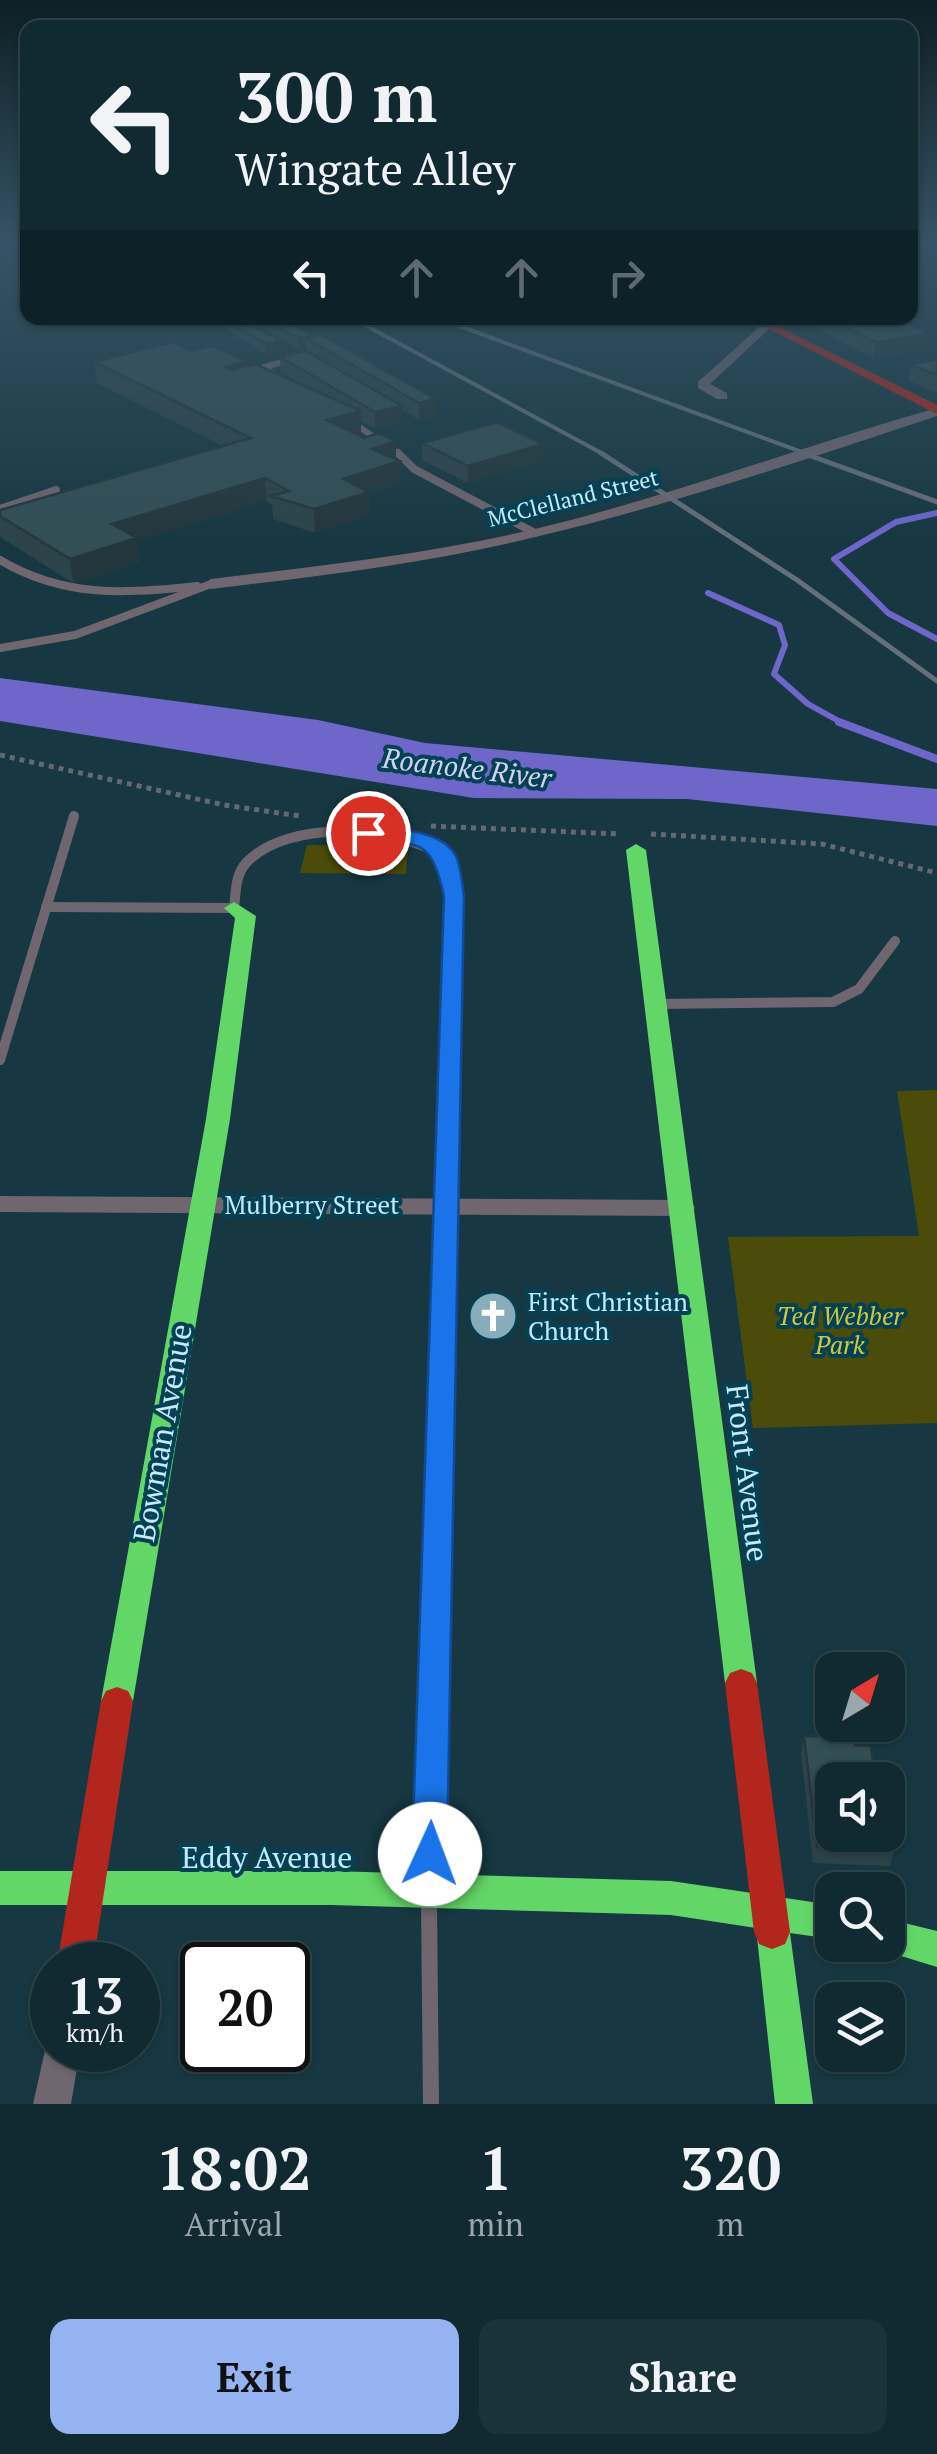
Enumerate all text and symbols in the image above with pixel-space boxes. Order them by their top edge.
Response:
text: 300 m [235,49,437,142]
icon: left [70,60,200,190]
text: Wingate Alley [235,138,516,198]
icon: left [284,250,339,305]
icon: ahead [389,250,444,305]
icon: ahead [494,250,549,305]
icon: right [599,250,654,305]
street label: McClelland Street [485,462,661,533]
water label: Roanoke River [380,739,555,796]
pin [326,791,411,876]
icon: arrive [341,806,396,861]
street label: Mulberry Street [225,1188,399,1221]
place label: First Christian Church [528,1285,688,1347]
church icon: First Christian Church [467,1290,519,1342]
park label: Ted Webber Park [777,1299,904,1361]
street label: Bowman Avenue [123,1321,201,1545]
street label: Front Avenue [717,1382,779,1564]
north arrow [815,1652,905,1742]
map controls [815,1652,905,2072]
button: sound [815,1762,905,1852]
position arrow [378,1802,482,1906]
street label: Eddy Avenue [182,1837,352,1877]
button: search [815,1872,905,1962]
speed limit sign: 20 [180,1942,310,2072]
text: 13 [67,1962,123,2028]
button: layers [815,1982,905,2072]
text: km/h [66,2016,124,2049]
text: 18:02 [156,2128,312,2207]
text: 1 [479,2128,513,2207]
text: 320 [680,2128,781,2207]
text: Arrival [185,2203,283,2245]
text: min [468,2203,524,2245]
text: m [717,2203,744,2245]
button: Exit [50,2319,459,2434]
button: Share [479,2319,887,2434]

